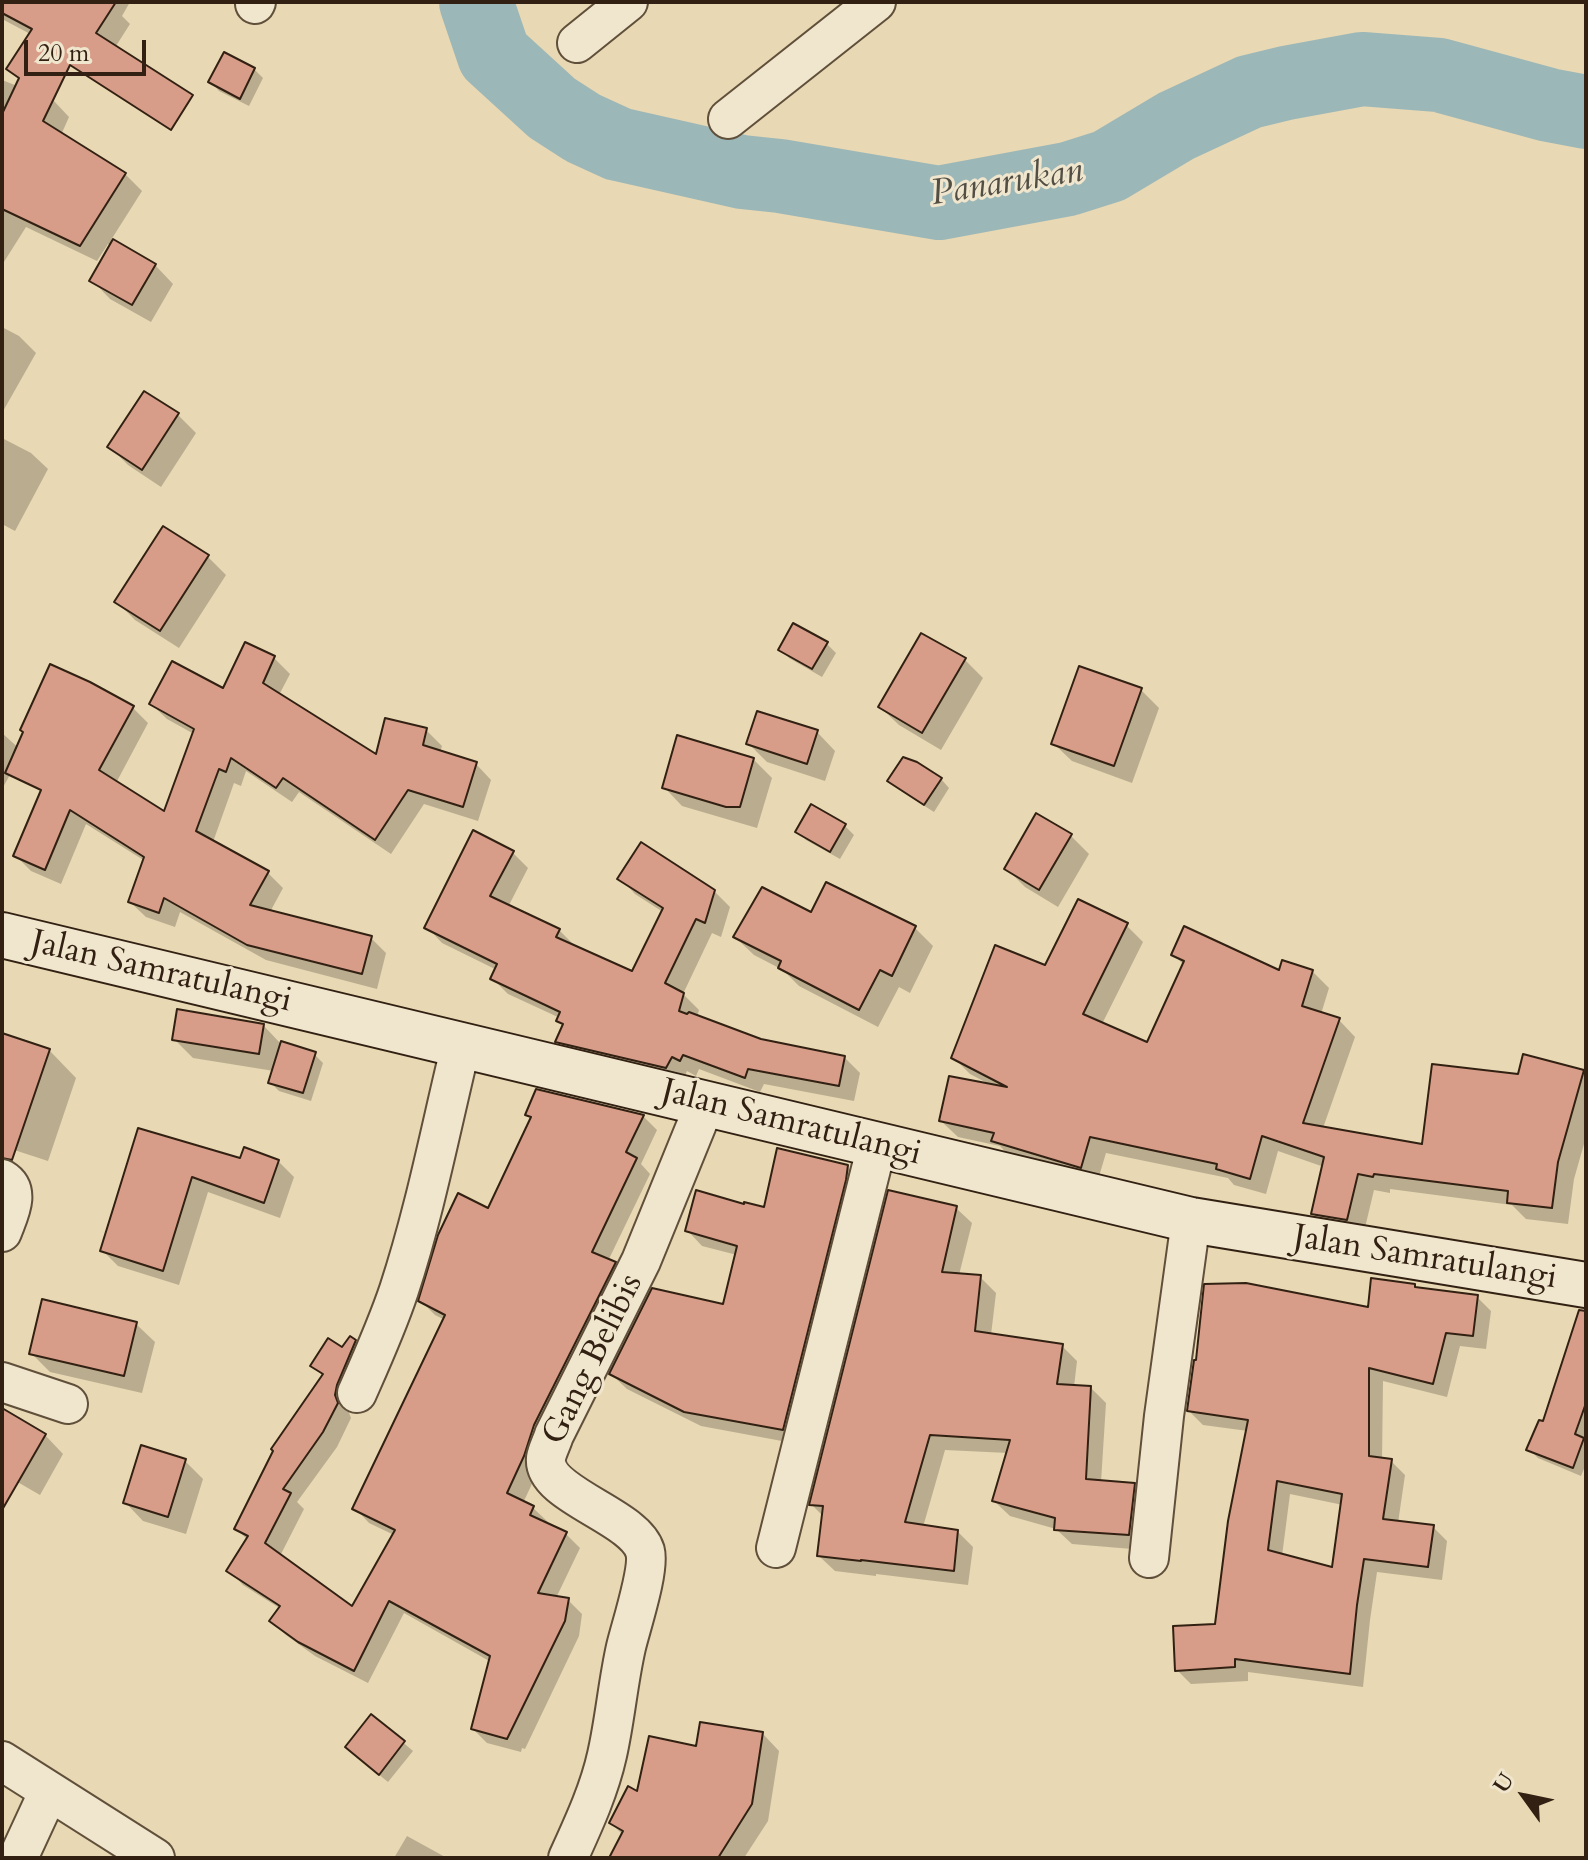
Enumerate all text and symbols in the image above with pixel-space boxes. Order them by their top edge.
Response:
scale bar [28,24,150,74]
text: 20 m [38,37,89,70]
water label: Panarukan [928,151,1086,217]
street label: Jalan Samratulangi [27,923,295,1023]
street label: Jalan Samratulangi [657,1072,925,1176]
street label: Jalan Samratulangi [1290,1218,1560,1300]
street label: Gang Belibis [535,1268,653,1452]
north arrow [1484,1756,1564,1836]
text: U [1486,1767,1521,1799]

